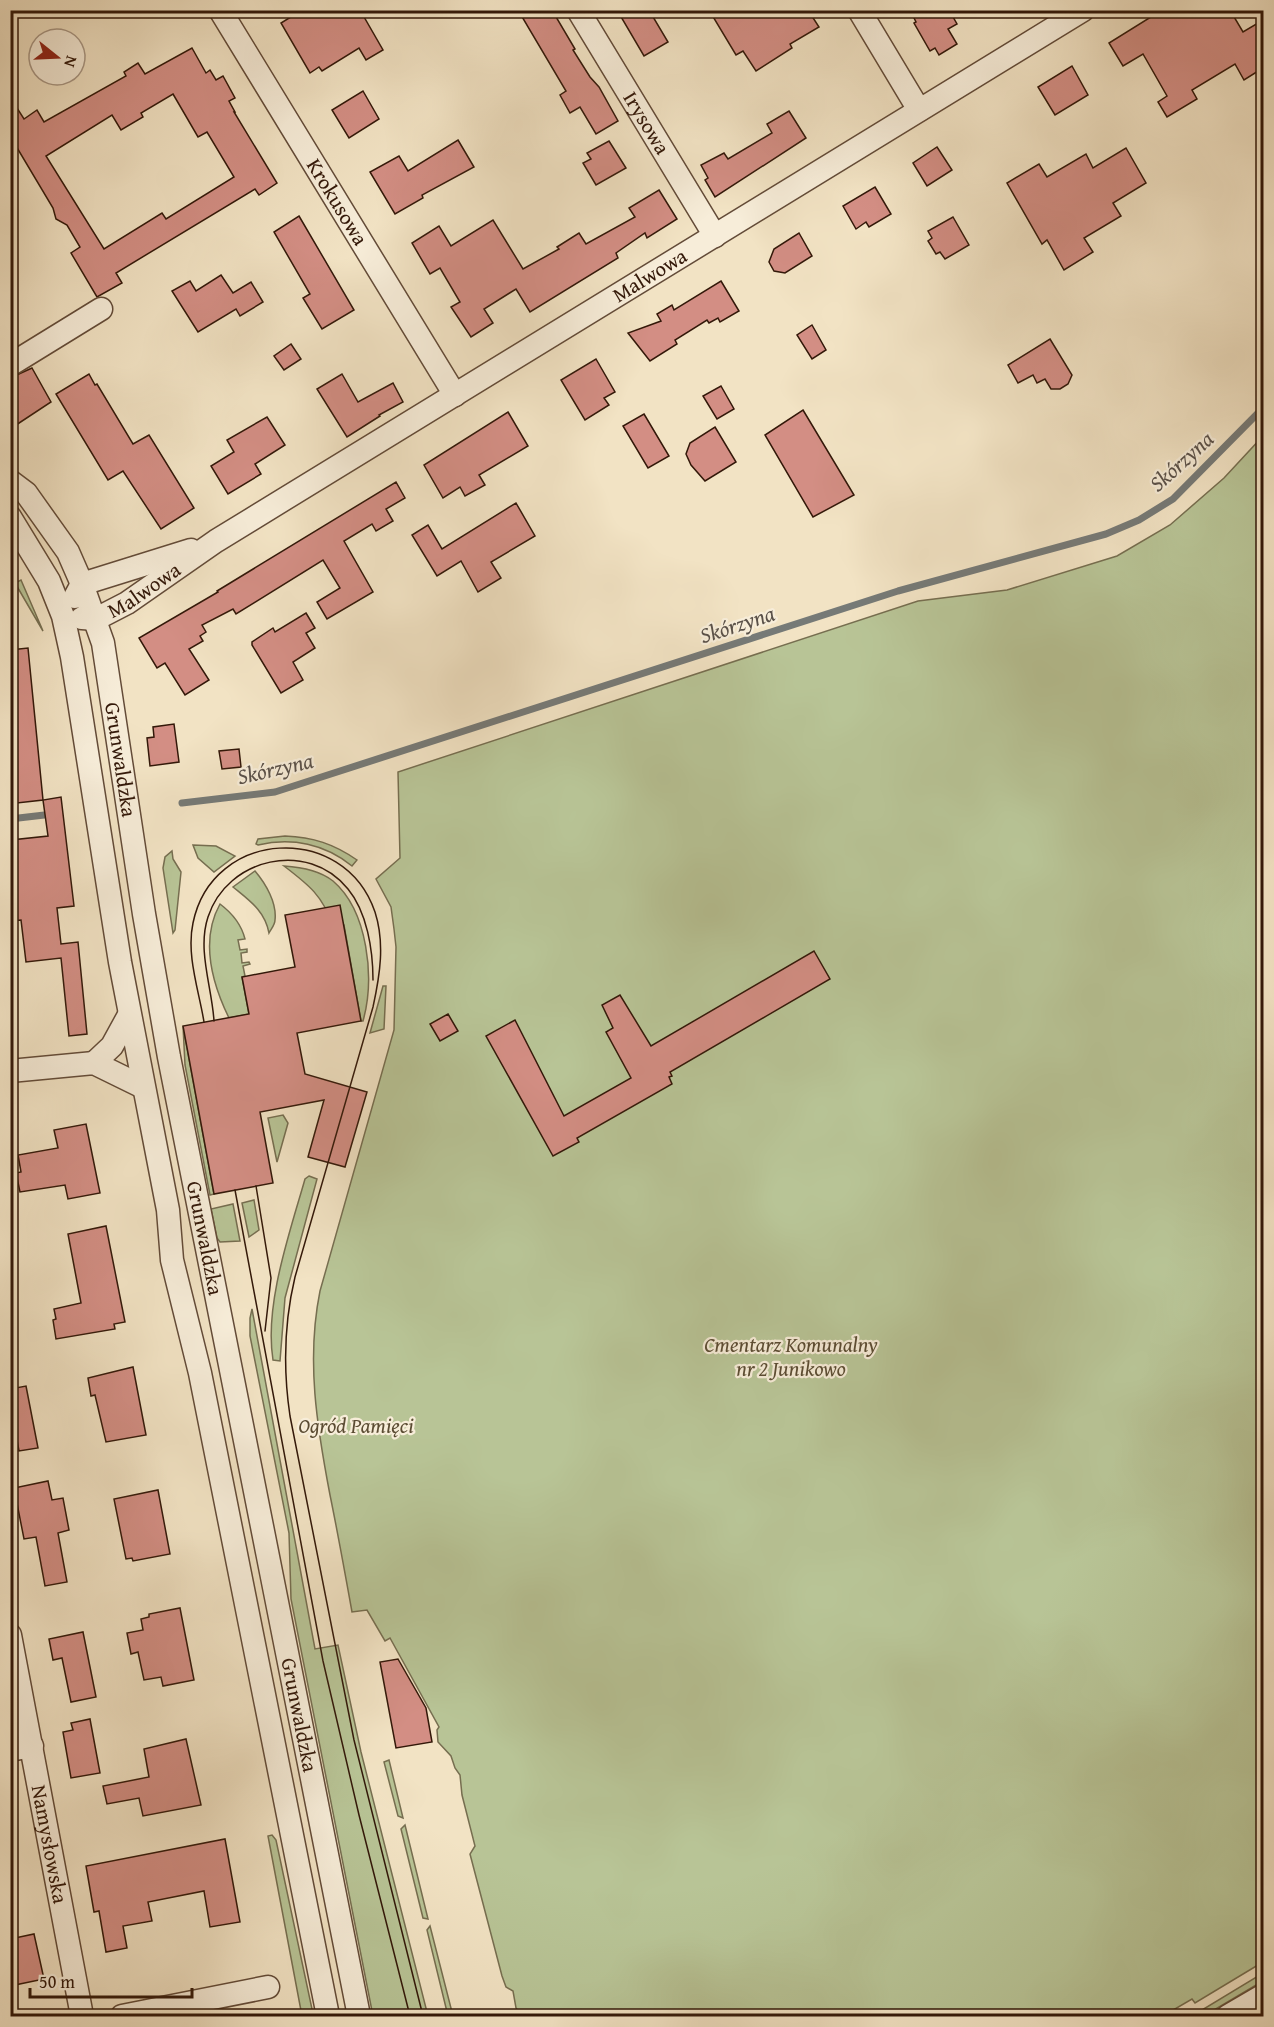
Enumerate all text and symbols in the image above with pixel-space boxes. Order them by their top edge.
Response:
north arrow [27,27,87,87]
text: N [58,53,84,71]
street label: Irysowa [616,85,678,160]
street label: Krokusowa [299,152,376,251]
street label: Malwowa [606,240,693,310]
water label: Skórzyna [1142,423,1220,499]
street label: Malwowa [102,554,187,626]
water label: Skórzyna [695,597,779,651]
street label: Grunwaldzka [97,700,145,819]
water label: Skórzyna [234,744,316,792]
street label: Grunwaldzka [179,1178,232,1298]
park label: Cmentarz Komunalny nr 2 Junikowo [704,1329,878,1384]
park label: Ogród Pamięci [298,1410,414,1441]
street label: Grunwaldzka [273,1655,326,1775]
street label: Namysłowska [24,1782,76,1906]
scale bar [30,1961,192,1999]
text: 50 m [39,1968,75,1995]

